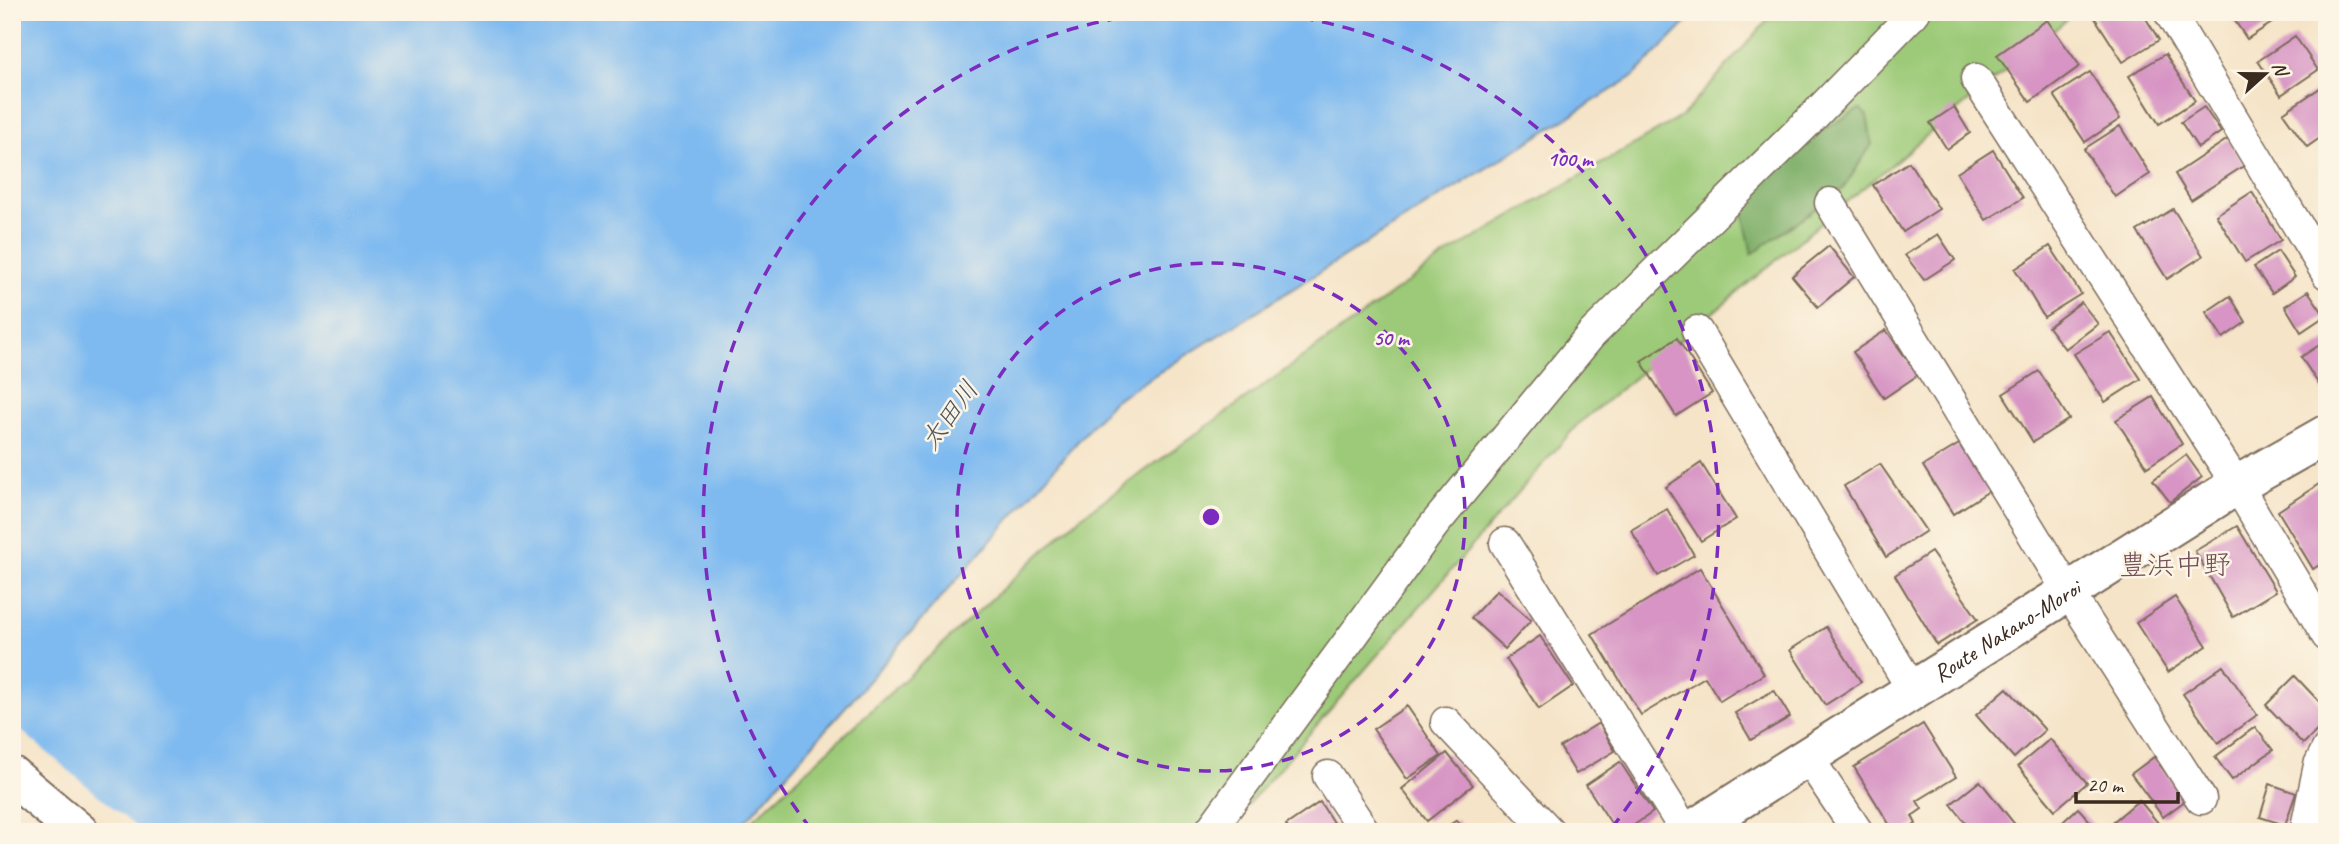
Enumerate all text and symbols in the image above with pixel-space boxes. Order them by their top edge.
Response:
north arrow [2230,38,2300,108]
text: N [2267,58,2294,81]
text: 100 m [1547,146,1595,172]
text: 50 m [1373,325,1411,351]
water label: 太田川 [913,374,986,457]
centre of rings [1199,505,1223,529]
district label: 豊浜中野 [2119,547,2231,582]
street label: Route Nakano-Moroi [1927,571,2089,689]
scale bar [2076,760,2178,804]
text: 20 m [2087,772,2125,798]

